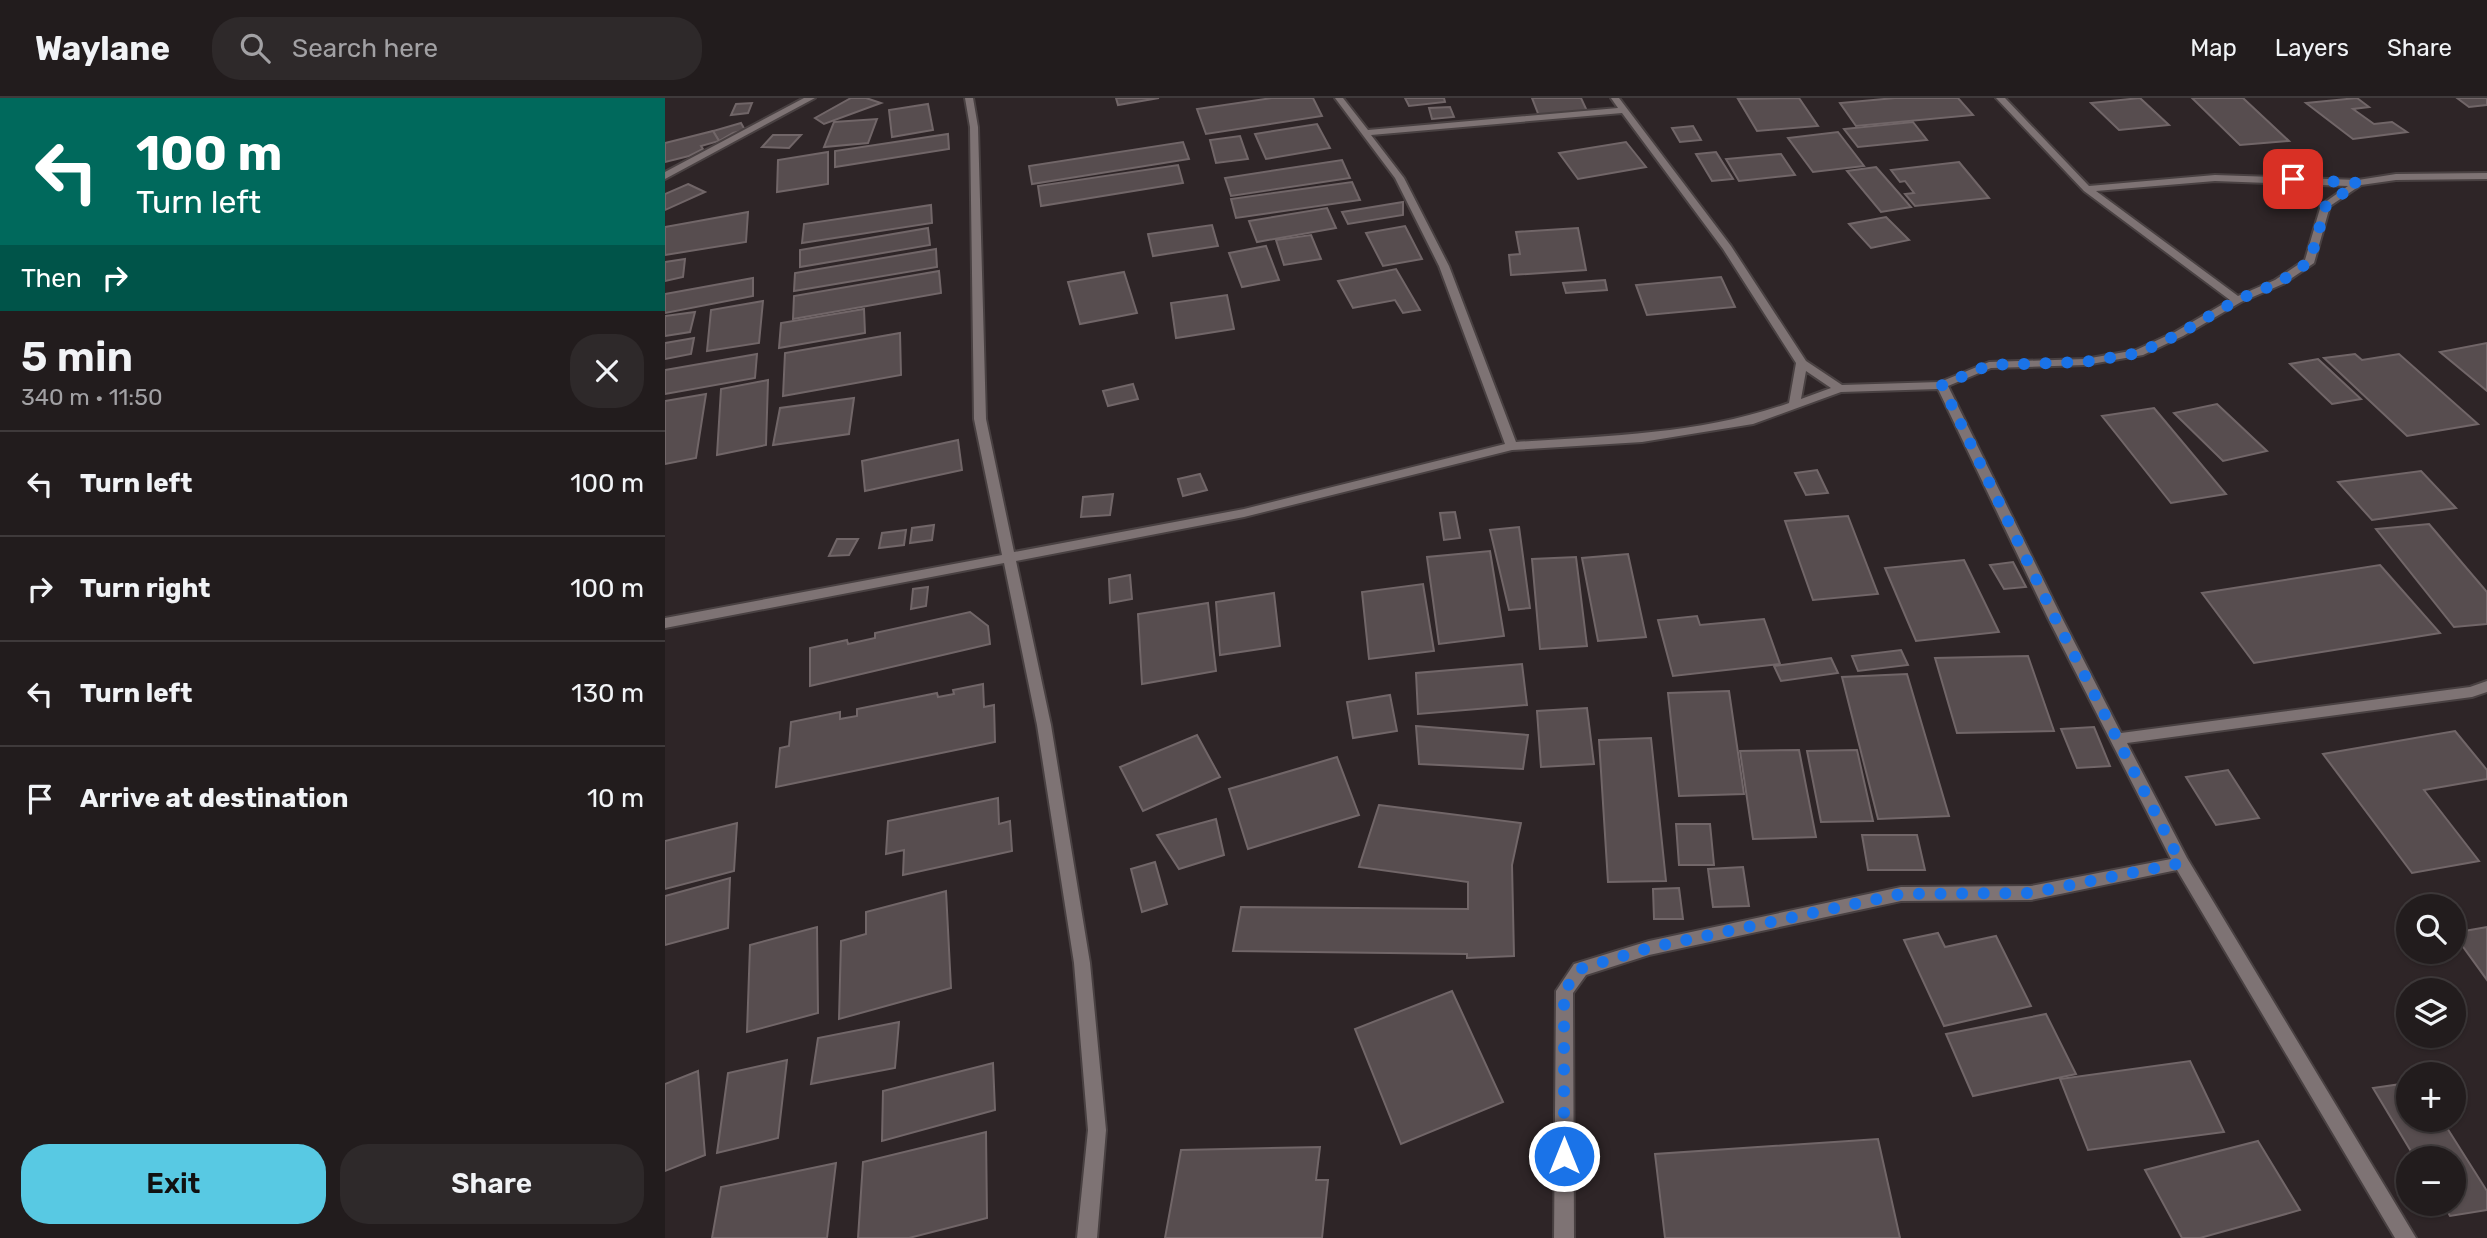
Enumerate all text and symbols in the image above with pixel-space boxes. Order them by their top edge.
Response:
search box [212,17,702,80]
text: Waylane [35,29,170,68]
icon: search [236,29,274,67]
text: Search here [292,33,438,64]
text: Map [2190,34,2237,62]
text: Layers [2275,34,2349,62]
text: Share [2387,34,2452,62]
text: 100 m [136,124,282,182]
icon: left [21,126,112,217]
pin [2263,149,2323,209]
icon: arrive [2274,160,2312,198]
text: Turn left [136,183,261,221]
icon: right [96,259,134,297]
text: Then [21,263,82,294]
text: 5 min [21,332,133,382]
button: close [570,334,644,408]
text: 340 m · 11:50 [21,383,163,411]
icon: left [21,465,59,503]
text: Turn left [80,468,192,499]
text: 100 m [570,468,644,499]
icon: right [21,570,59,608]
text: Turn right [80,573,210,604]
text: 100 m [570,573,644,604]
icon: left [21,675,59,713]
text: Turn left [80,678,192,709]
text: 130 m [571,678,644,709]
icon: arrive [21,780,59,818]
text: Arrive at destination [80,783,348,814]
text: 10 m [587,783,644,814]
map controls [2396,894,2466,1216]
button: search [2396,894,2466,964]
button: layers [2396,978,2466,1048]
button: + [2396,1062,2466,1132]
position arrow [1527,1119,1601,1193]
button: Exit [21,1144,326,1224]
button: Share [340,1144,644,1224]
button: − [2396,1146,2466,1216]

